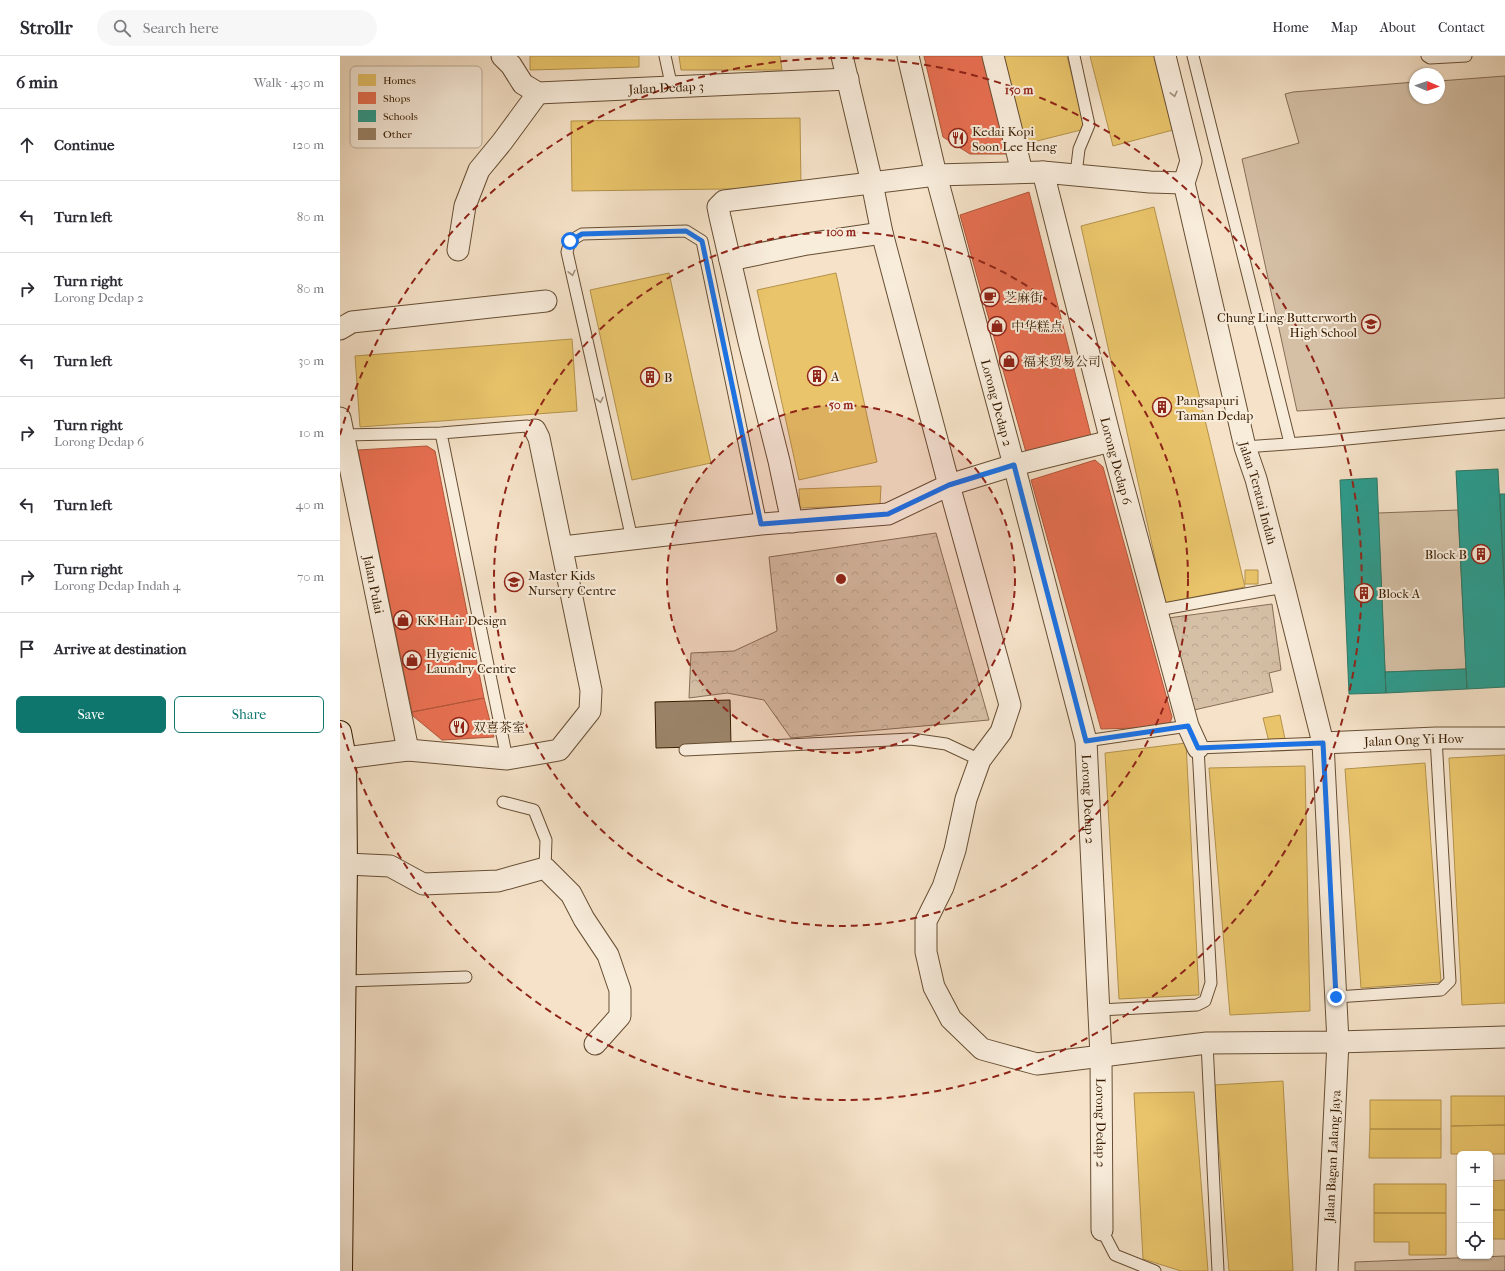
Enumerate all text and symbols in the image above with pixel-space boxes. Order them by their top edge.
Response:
search box [97,10,377,46]
text: Strollr [20,17,73,39]
icon: search [111,17,133,39]
text: Search here [143,19,219,37]
text: Home [1272,19,1309,36]
text: Map [1331,19,1358,36]
text: About [1380,19,1416,36]
text: Contact [1438,19,1485,36]
legend [350,66,482,148]
north arrow [1409,68,1445,104]
text: 6 min [16,72,58,92]
text: Homes [383,74,416,87]
text: Walk · 430 m [254,75,324,90]
street label: Jalan Dedap 3 [627,79,704,97]
text: 150 m [1005,83,1034,97]
one-way arrow [1169,90,1178,97]
text: Shops [383,92,410,105]
text: Schools [383,110,418,123]
place label: Kedai Kopi Soon Lee Heng [972,124,1058,154]
restaurant icon: Kedai Kopi Soon Lee Heng [947,127,969,149]
text: Other [383,128,412,141]
icon: ahead [16,134,38,156]
text: Continue [54,136,114,154]
text: 120 m [292,137,324,152]
icon: left [16,206,38,228]
text: Turn left [54,208,112,226]
text: 80 m [297,209,324,224]
text: 100 m [826,225,857,239]
route start [561,232,579,250]
one-way arrow [567,270,575,276]
text: Turn right [54,272,123,290]
icon: right [16,278,38,300]
text: 80 m [297,281,324,296]
cafe icon: 芝麻街 [979,286,1001,308]
text: Lorong Dedap 2 [54,290,144,305]
place label: 芝麻街 [1004,290,1043,305]
place label: Chung Ling Butterworth High School [1217,310,1358,340]
school or university icon: Chung Ling Butterworth High School [1360,313,1382,335]
shop icon: 中华糕点 [986,315,1008,337]
place label: 中华糕点 [1011,319,1063,334]
icon: left [16,350,38,372]
shop icon: 福来贸易公司 [998,350,1020,372]
text: Turn left [54,352,112,370]
text: 30 m [298,353,324,368]
place label: 福来贸易公司 [1023,354,1101,369]
street label: Lorong Dedap 2 [978,358,1016,448]
building icon: A [806,365,828,387]
building icon: B [639,366,661,388]
place label: A [830,369,840,384]
place label: B [664,370,672,385]
place label: Pangsapuri Taman Dedap [1176,393,1253,423]
building icon: Pangsapuri Taman Dedap [1151,396,1173,418]
one-way arrow [596,397,604,403]
text: 50 m [829,398,854,412]
text: Turn right [54,416,123,434]
street label: Lorong Dedap 6 [1097,416,1135,507]
icon: right [16,422,38,444]
text: 10 m [299,425,324,440]
text: Lorong Dedap 6 [54,434,144,449]
street label: Jalan Teratai Indah [1236,439,1280,547]
icon: left [16,494,38,516]
text: Turn left [54,496,112,514]
text: 40 m [296,497,324,512]
building icon: Block B [1470,543,1492,565]
place label: Block B [1425,547,1467,562]
street label: Jalan Pulai [360,553,387,615]
text: Turn right [54,560,123,578]
icon: right [16,566,38,588]
place label: Master Kids Nursery Centre [528,568,617,598]
text: 70 m [297,569,324,584]
school or university icon: Master Kids Nursery Centre [503,571,525,593]
centre of rings [834,572,848,586]
text: Lorong Dedap Indah 4 [54,578,180,593]
building icon: Block A [1353,582,1375,604]
place label: Block A [1378,586,1421,601]
shop icon: KK Hair Design [392,609,414,631]
place label: KK Hair Design [417,613,507,628]
icon: arrive [16,638,38,660]
text: Arrive at destination [54,640,186,658]
place label: Hygienic Laundry Centre [426,646,517,676]
shop icon: Hygienic Laundry Centre [401,649,423,671]
button: Save [16,696,166,733]
button: Share [174,696,324,733]
restaurant icon: 双喜茶室 [448,716,470,738]
place label: 双喜茶室 [473,720,525,735]
street label: Jalan Ong Yi How [1363,731,1464,749]
street label: Lorong Dedap 2 [1079,754,1098,845]
route end [1327,988,1345,1006]
street label: Lorong Dedap 2 [1093,1078,1109,1168]
street label: Jalan Bagan Lalang Jaya [1321,1089,1344,1223]
map controls [1457,1151,1493,1259]
button: + [1457,1151,1493,1187]
button: − [1457,1187,1493,1223]
button: locate [1457,1223,1493,1259]

